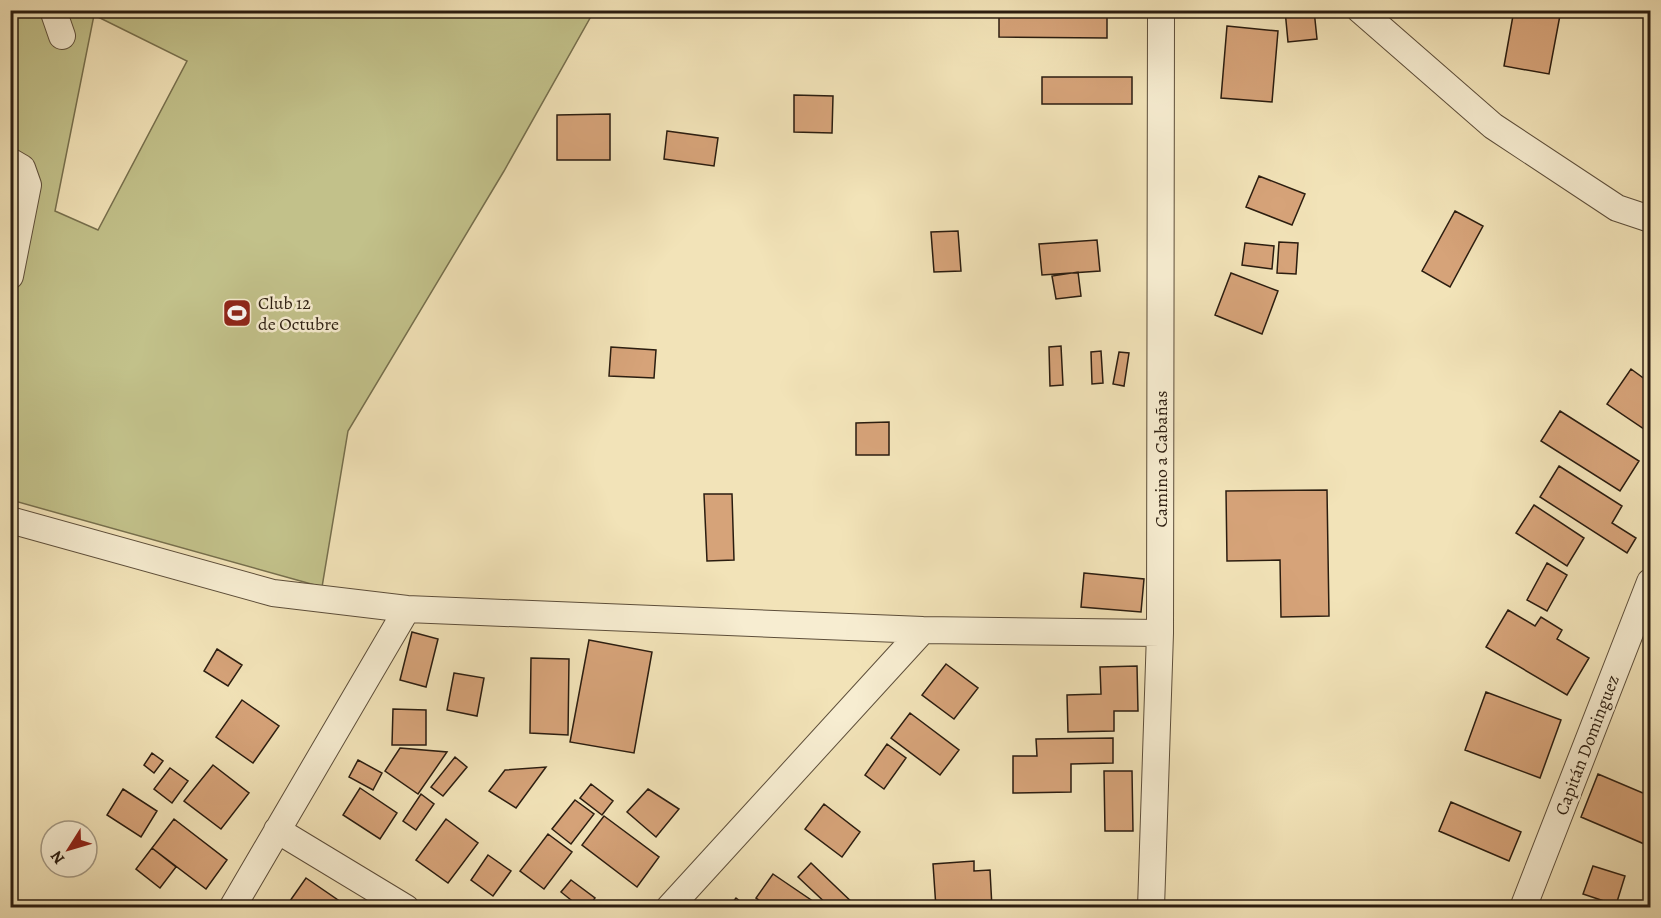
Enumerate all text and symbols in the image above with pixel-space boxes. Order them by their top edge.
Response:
place label: Club 12 de Octubre [258,291,339,336]
sports icon: Club 12 de Octubre [221,297,253,329]
street label: Camino a Cabañas [1149,391,1173,527]
street label: Capitán Dominguez [1549,671,1625,819]
north arrow [39,819,99,879]
text: N [45,846,70,869]

